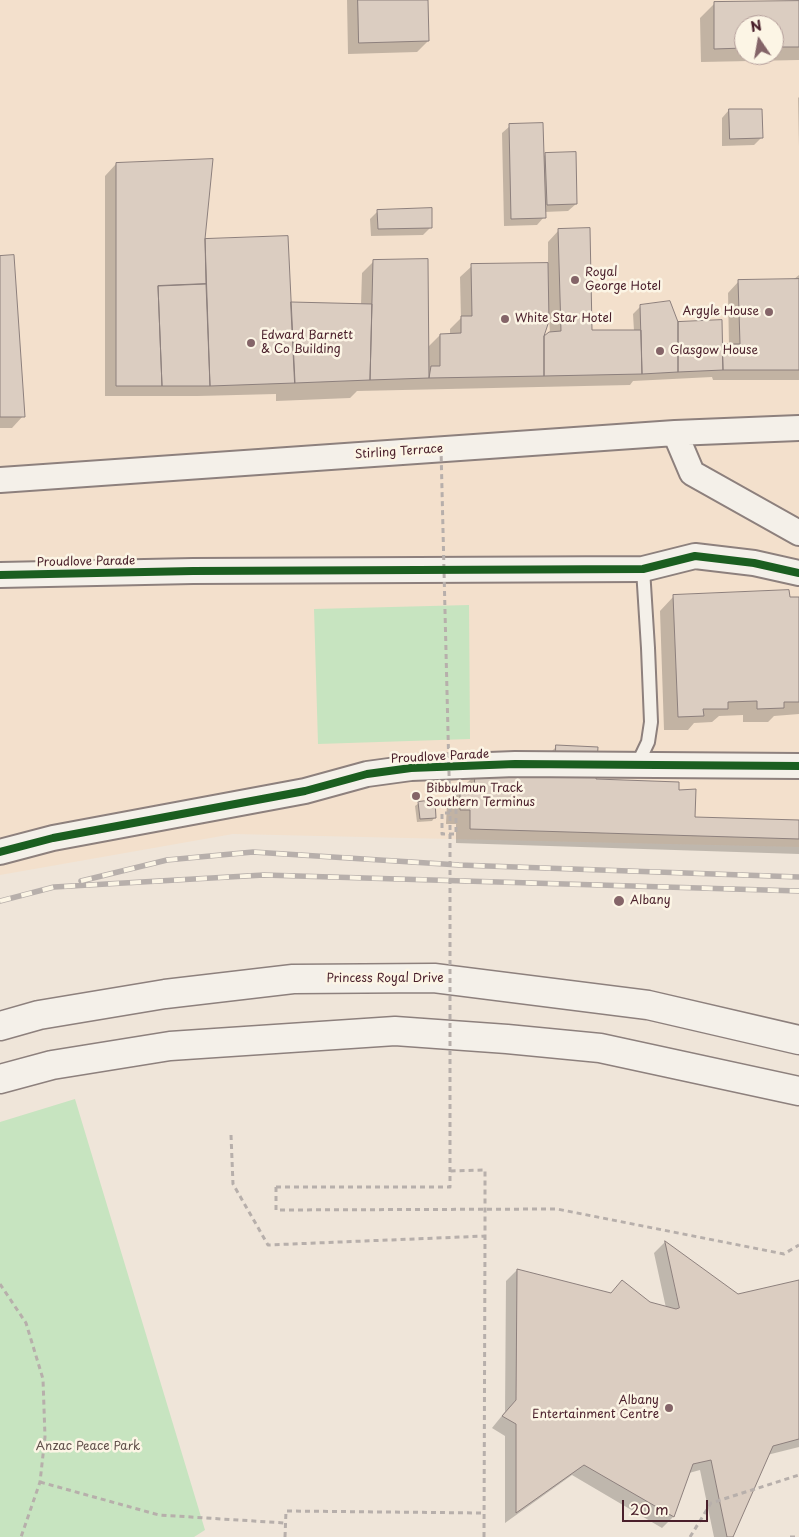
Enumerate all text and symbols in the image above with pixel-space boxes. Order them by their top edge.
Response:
text: N [748,14,764,37]
north arrow [734,15,784,65]
place label: Royal George Hotel [585,266,661,294]
marker: Royal George Hotel [569,274,581,286]
place label: Argyle House [682,305,759,319]
marker: Argyle House [763,306,775,318]
place label: White Star Hotel [515,312,612,326]
marker: White Star Hotel [499,313,511,325]
place label: Edward Barnett & Co Building [261,329,353,357]
marker: Edward Barnett & Co Building [245,337,257,349]
place label: Glasgow House [670,344,758,358]
marker: Glasgow House [654,345,666,357]
street label: Stirling Terrace [354,442,444,462]
street label: Proudlove Parade [37,554,135,570]
street label: Proudlove Parade [390,747,490,767]
place label: Bibbulmun Track Southern Terminus [426,782,535,810]
marker: Bibbulmun Track Southern Terminus [410,790,422,802]
marker: Albany [612,894,626,908]
place label: Albany [630,894,671,908]
street label: Princess Royal Drive [326,972,444,986]
place label: Albany Entertainment Centre [532,1394,659,1422]
marker: Albany Entertainment Centre [663,1402,675,1414]
park label: Anzac Peace Park [36,1440,140,1454]
scale bar [624,1490,710,1522]
text: 20 m [630,1497,669,1520]

